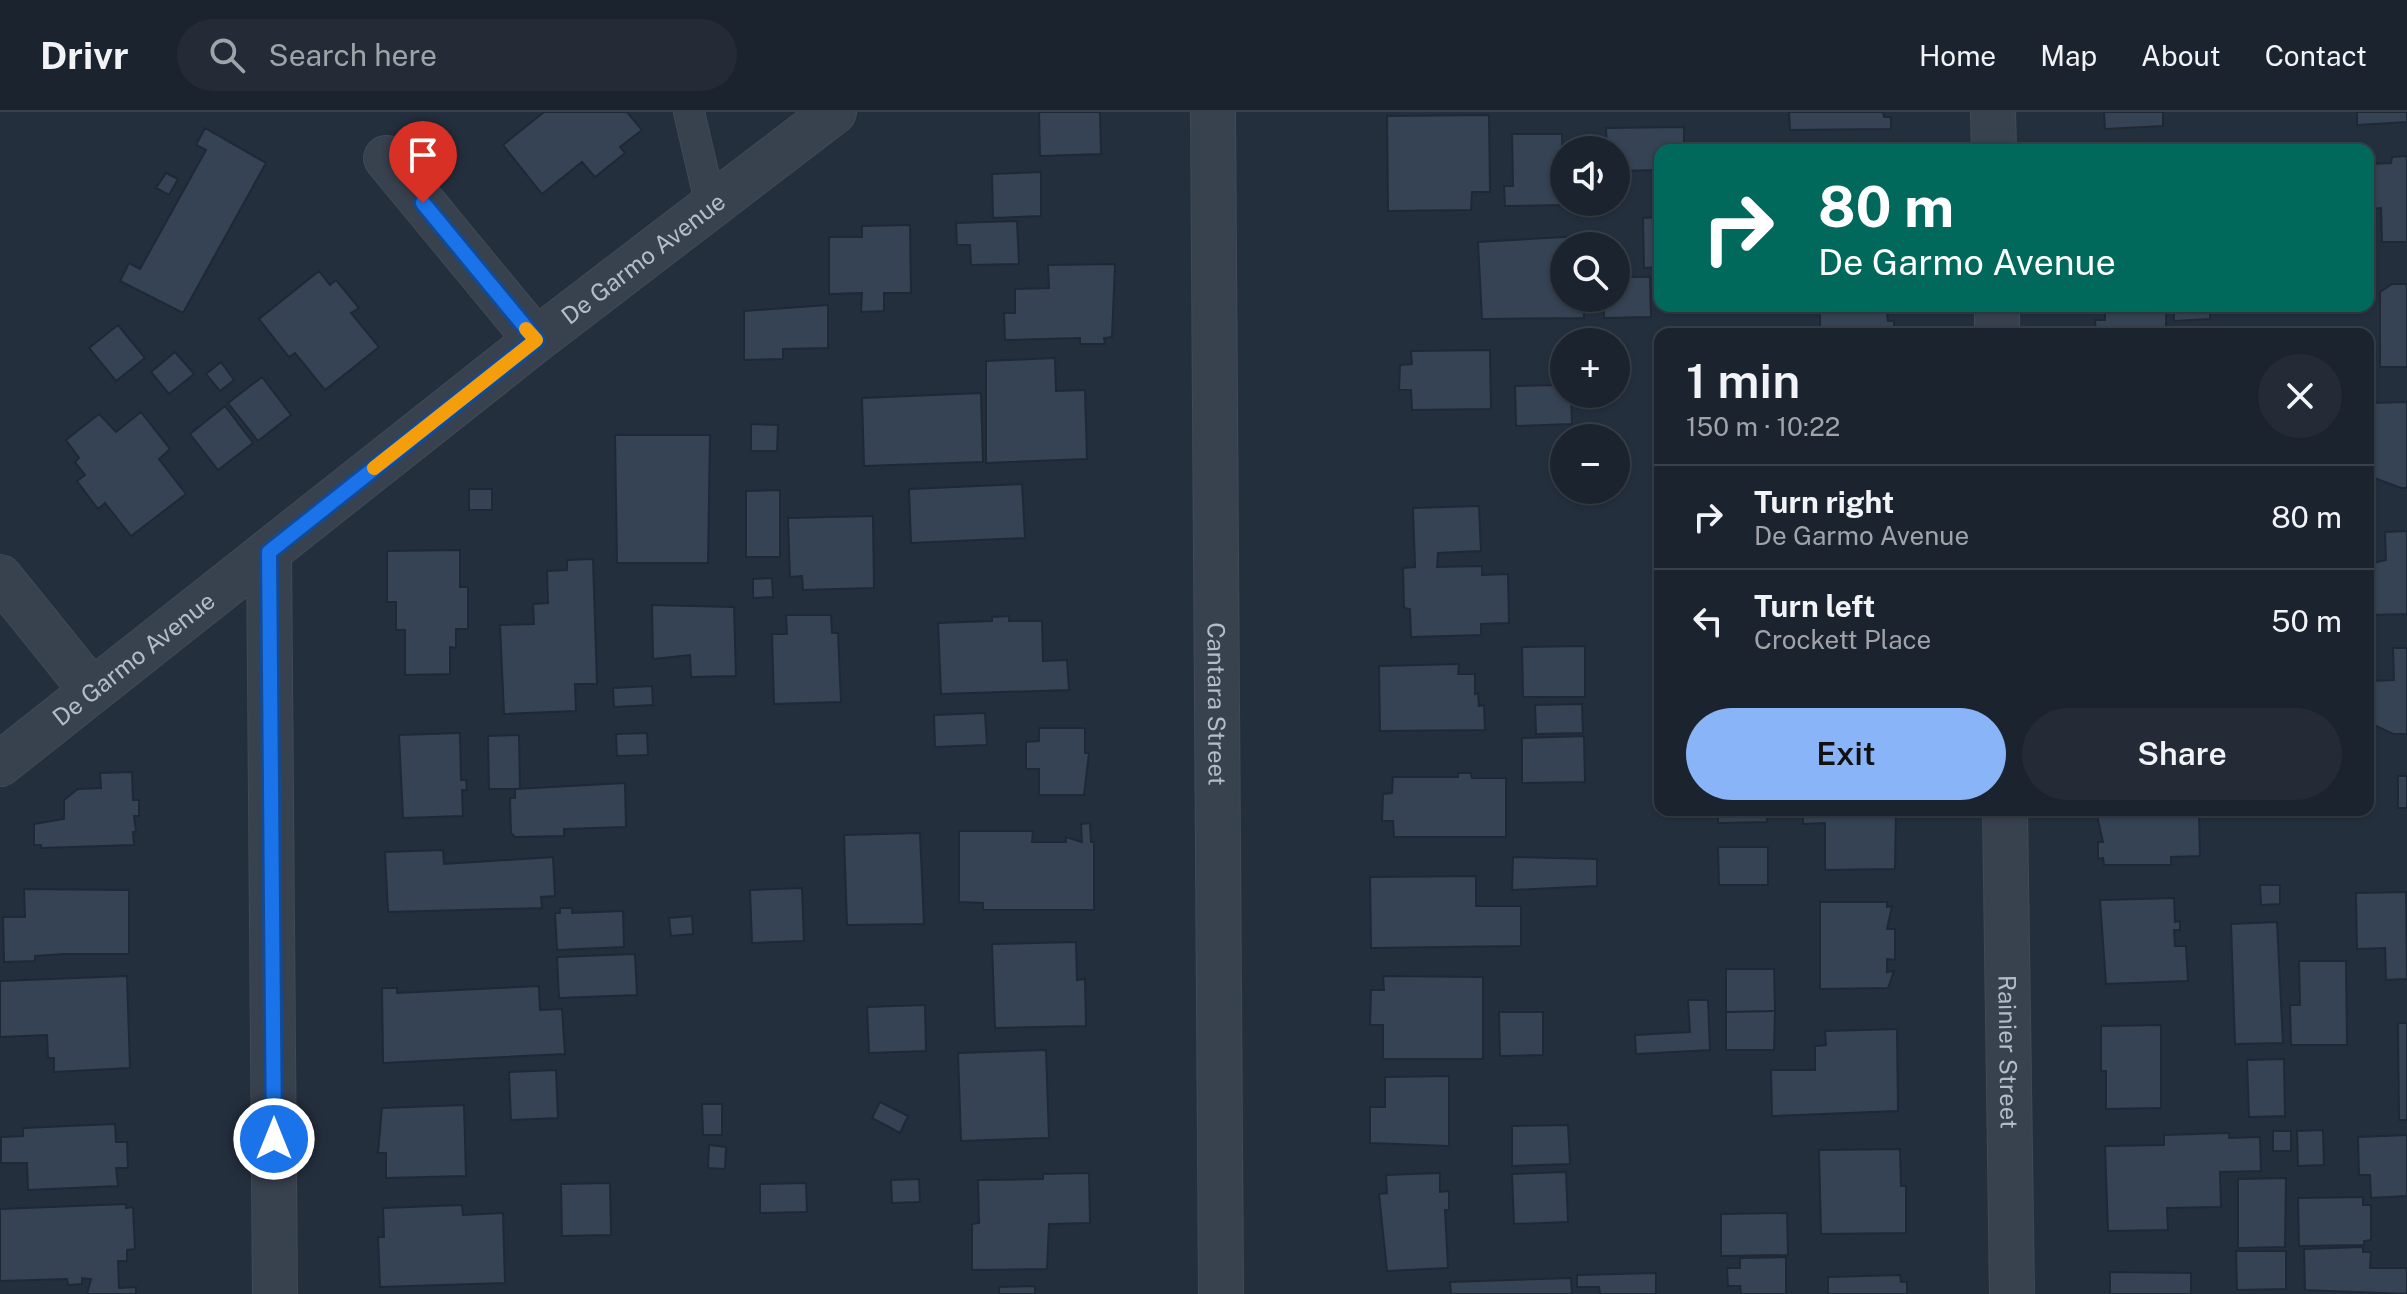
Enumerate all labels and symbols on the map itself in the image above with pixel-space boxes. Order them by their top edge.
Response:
pin [389,121,457,203]
street label: De Garmo Avenue [555,187,730,330]
street label: De Garmo Avenue [47,586,220,731]
street label: Cantara Street [1202,622,1232,786]
street label: Rainier Street [1993,975,2024,1129]
position arrow [232,1097,316,1181]

